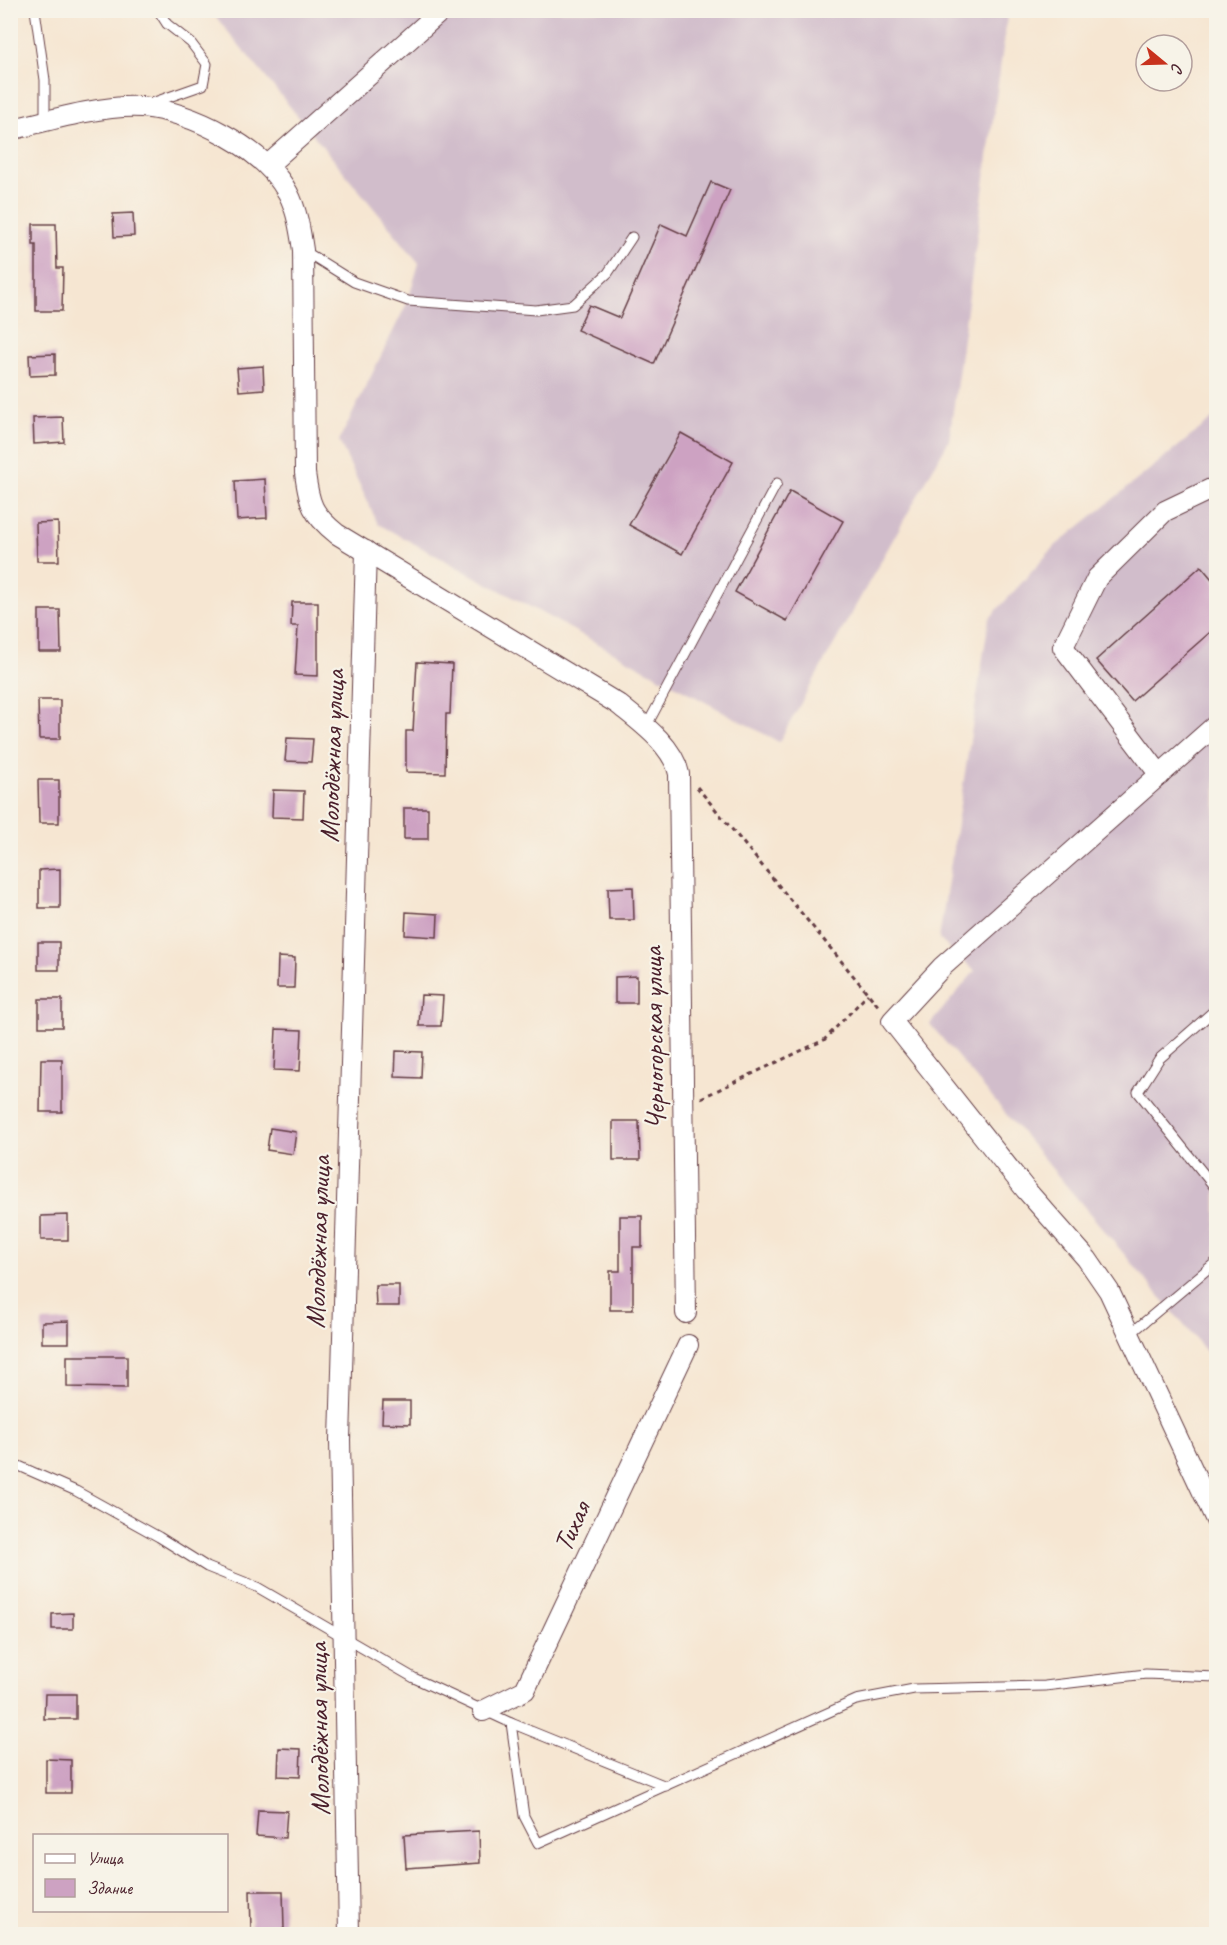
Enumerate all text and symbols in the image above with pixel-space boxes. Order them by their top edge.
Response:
north arrow [1134,33,1194,93]
text: С [1166,61,1188,77]
street label: Молодёжная улица [311,667,352,843]
street label: Черногорская улица [634,945,673,1130]
street label: Молодёжная улица [297,1153,338,1329]
street label: Тихая [545,1493,599,1557]
street label: Молодёжная улица [299,1641,338,1816]
legend [33,1834,228,1912]
text: Улица [87,1847,124,1869]
text: Здание [87,1877,133,1899]

